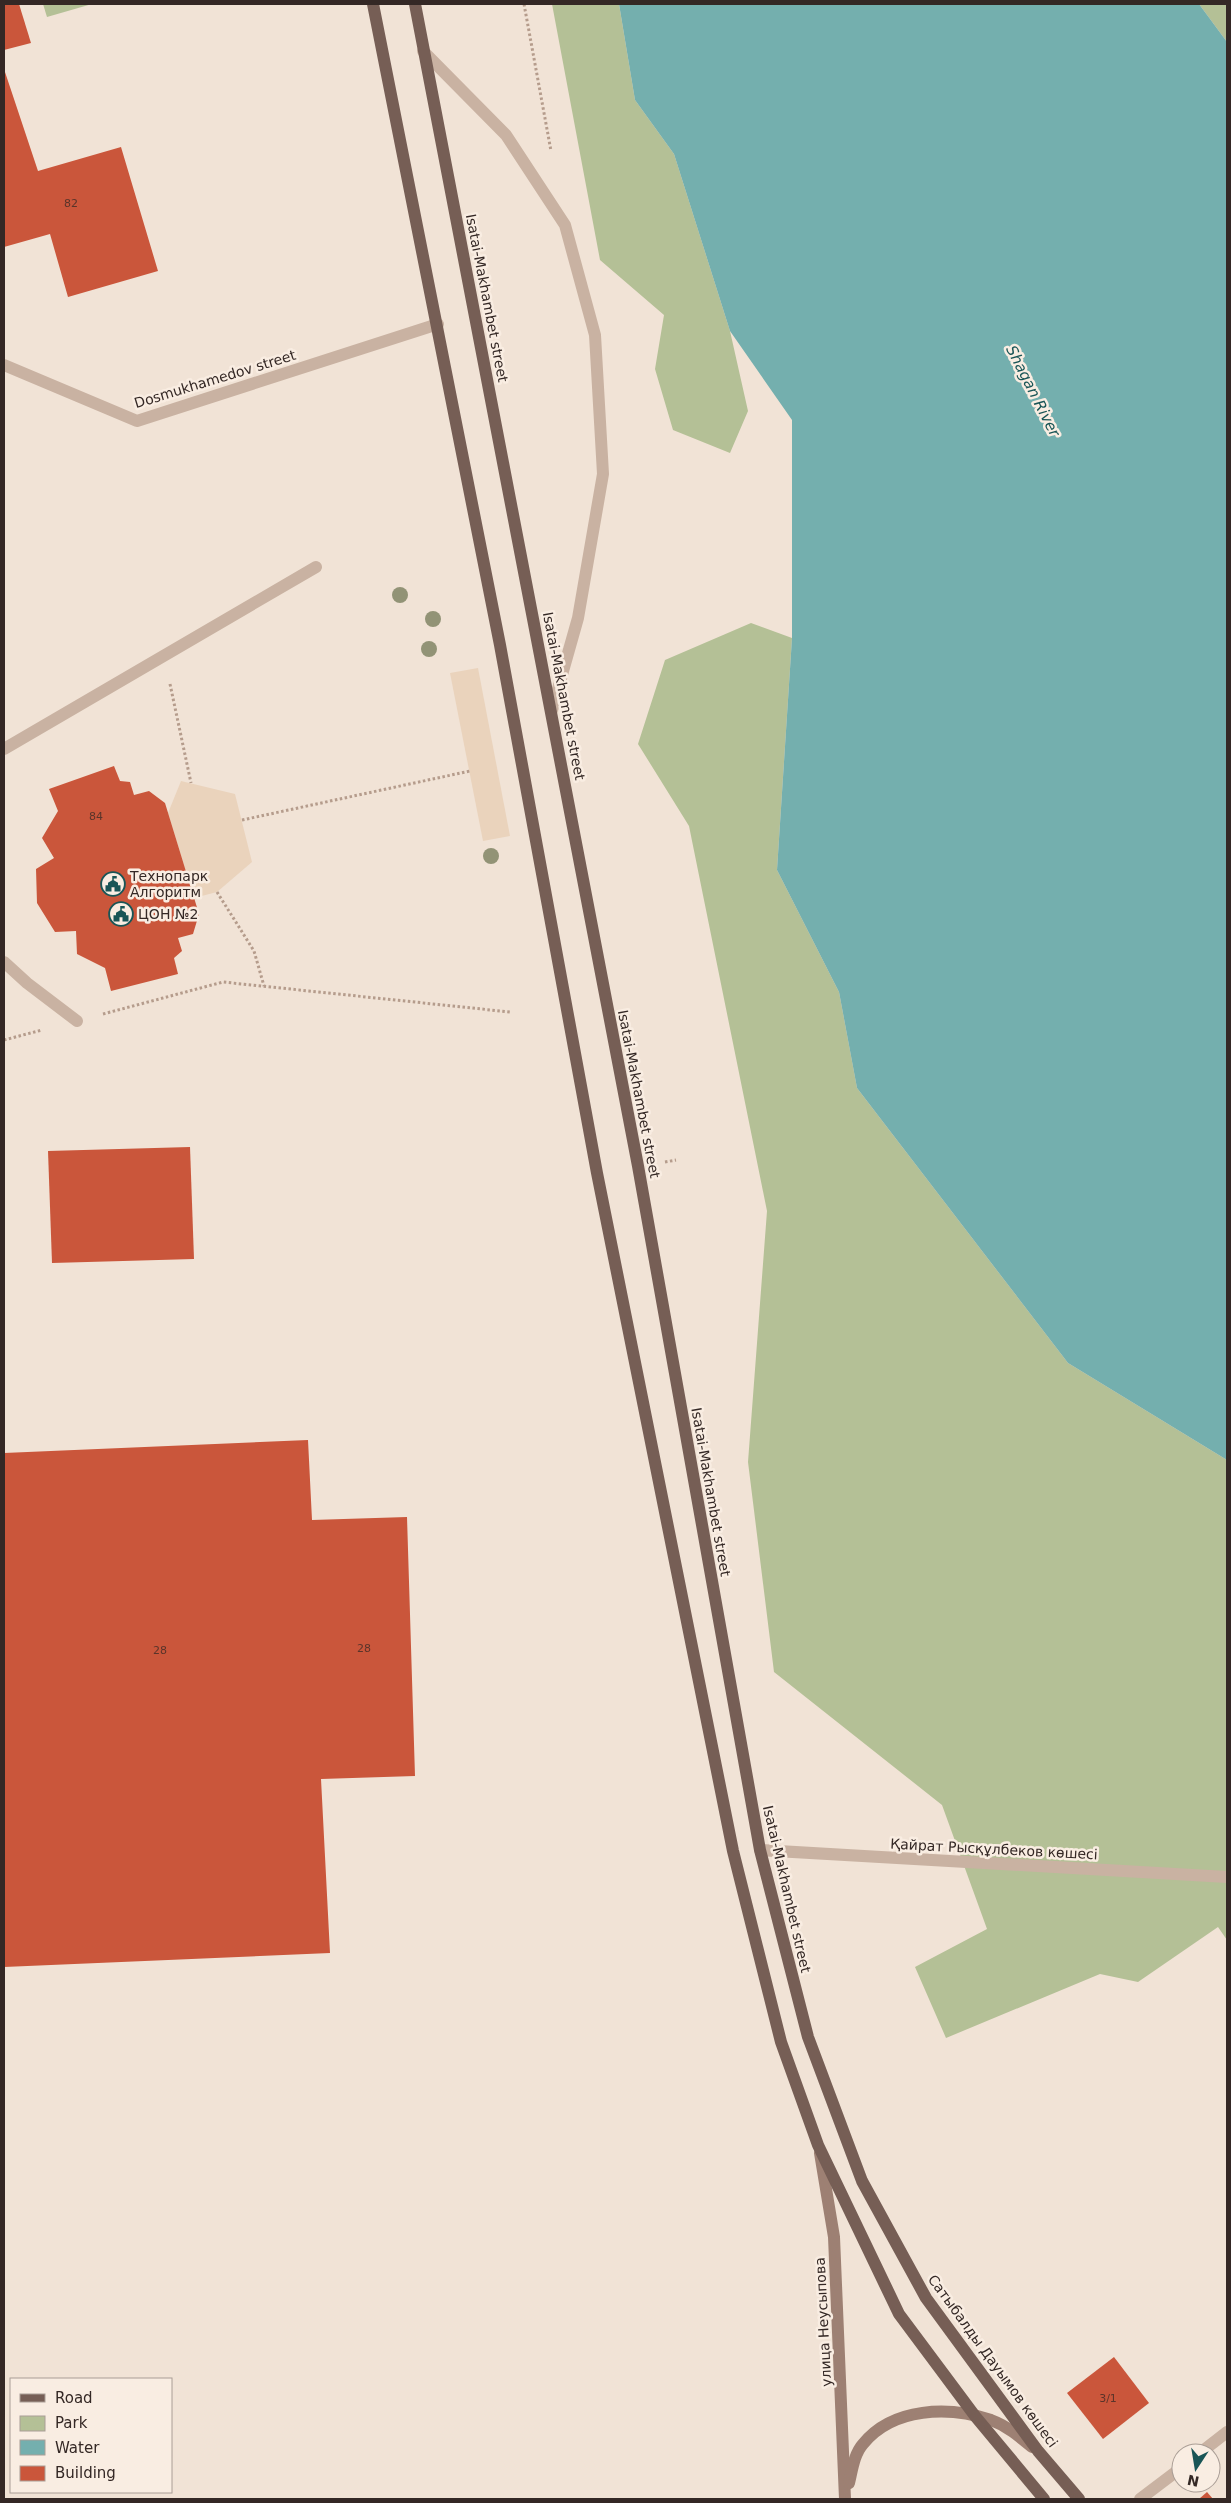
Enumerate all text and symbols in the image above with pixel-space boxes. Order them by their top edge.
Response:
house number: 82 [64,197,78,210]
street label: Isatai-Makhambet street [463,212,511,384]
water label: Shagan River [1002,342,1064,440]
street label: Dosmukhamedov street [132,347,298,411]
street label: Isatai-Makhambet street [540,610,588,782]
house number: 84 [89,810,103,823]
place label: Технопарк Алгоритм [129,868,208,900]
public building icon: Технопарк Алгоритм [100,871,126,897]
public building icon: ЦОН №2 [108,901,134,927]
place label: ЦОН №2 [138,906,198,922]
street label: Isatai-Makhambet street [615,1008,663,1180]
street label: Isatai-Makhambet street [688,1406,734,1578]
house number: 28 [357,1642,371,1655]
house number: 28 [153,1644,167,1657]
street label: Isatai-Makhambet street [760,1804,814,1975]
street label: Қайрат Рысқұлбеков көшесі [890,1836,1098,1862]
street label: улица Неусыпова [812,2257,834,2387]
street label: Сатыбалды Дауымов көшесі [925,2272,1061,2450]
legend [10,2378,172,2493]
text: Road [55,2389,93,2407]
house number: 3/1 [1099,2392,1117,2405]
text: Park [55,2414,88,2432]
text: Water [55,2439,100,2457]
north arrow [1171,2443,1221,2493]
text: Building [55,2464,116,2482]
text: N [1186,2472,1201,2490]

